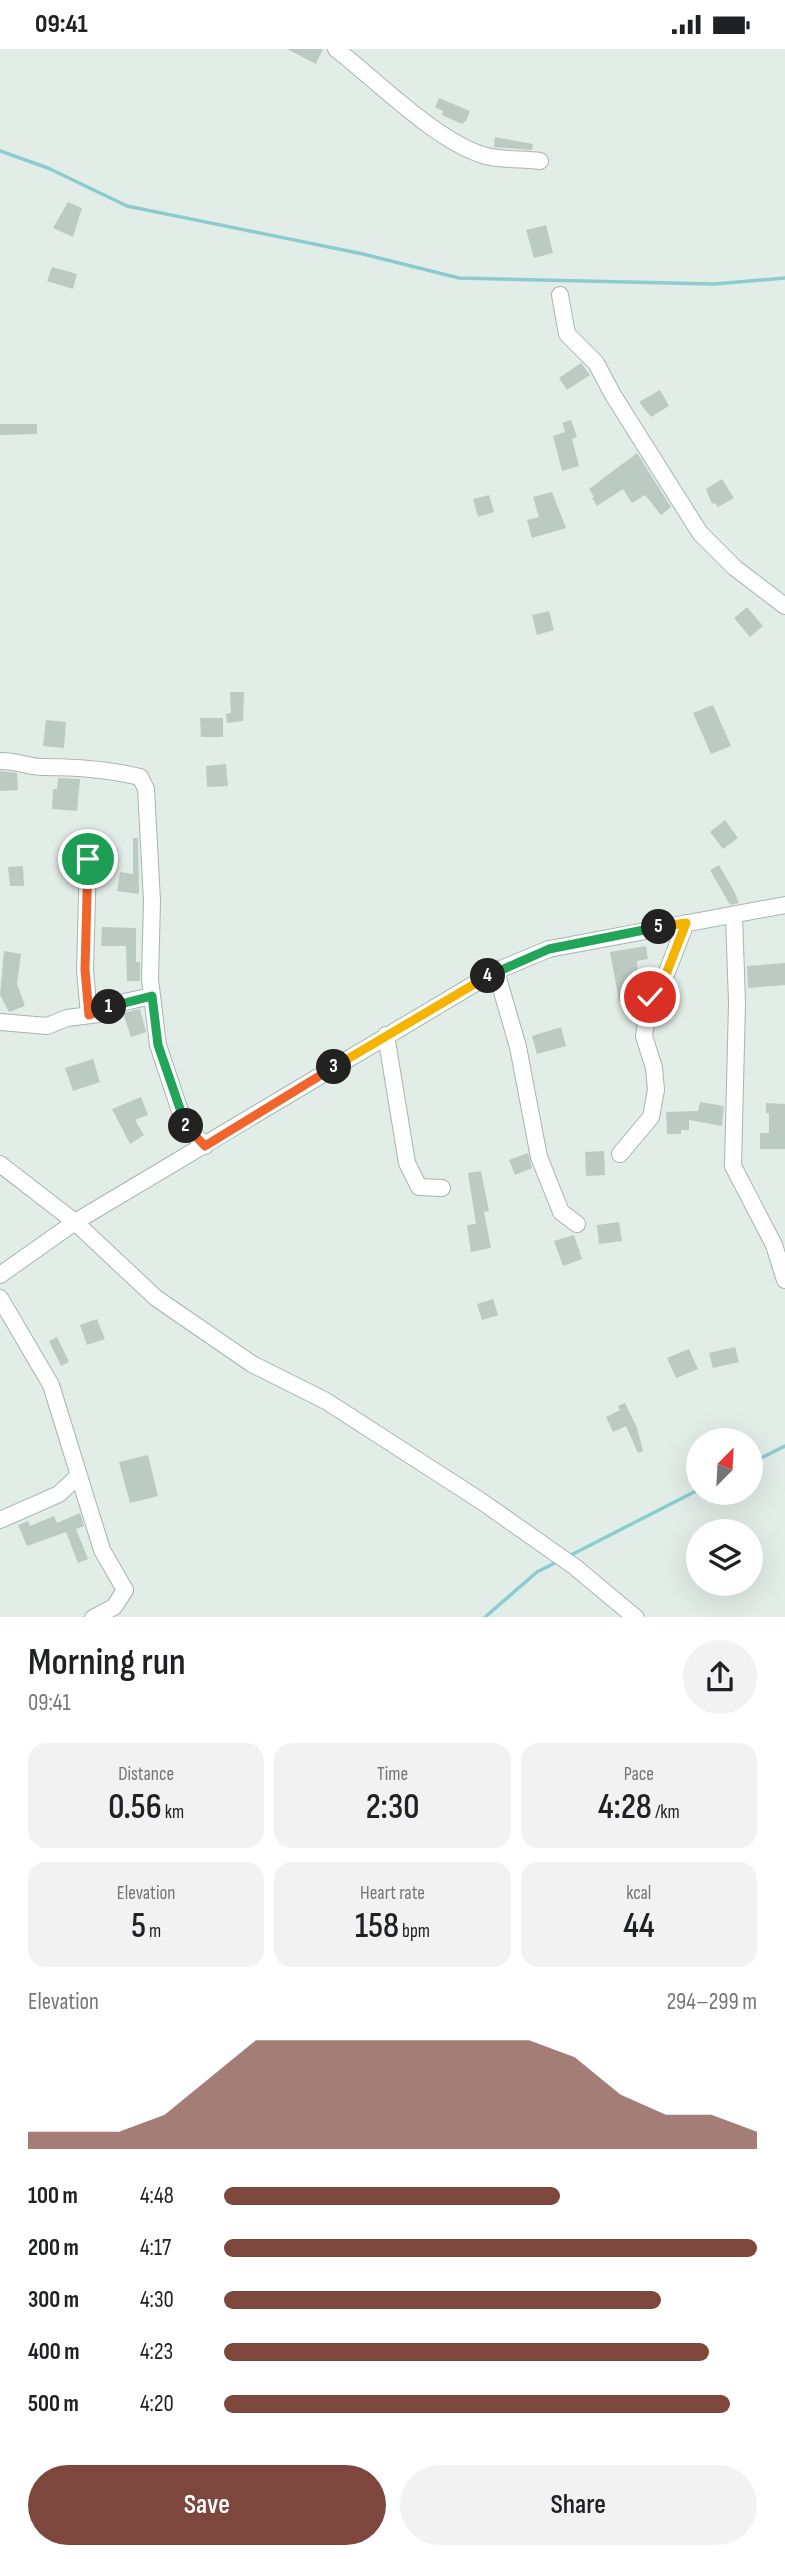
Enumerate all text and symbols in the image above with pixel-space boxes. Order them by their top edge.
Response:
text: 09:41 [35,9,88,40]
pin [58,829,118,889]
icon: arrive [69,840,107,878]
pin: 5 [642,909,676,945]
text: 5 [654,915,663,938]
pin: 4 [470,958,505,993]
text: 4 [483,964,492,987]
pin [620,967,680,1027]
icon: check [631,978,669,1016]
pin: 1 [92,989,126,1025]
text: 1 [105,995,112,1018]
pin: 3 [316,1049,352,1085]
text: 3 [329,1055,338,1078]
pin: 2 [168,1109,204,1143]
text: 2 [181,1114,190,1137]
north arrow [686,1428,763,1505]
map controls [686,1428,763,1596]
button: layers [686,1519,763,1596]
text: Morning run [28,1640,186,1685]
button: share [683,1640,757,1714]
text: 09:41 [28,1689,71,1717]
text: Distance [118,1763,174,1786]
text: Time [377,1763,408,1786]
text: Pace [624,1763,654,1786]
text: 0.56 [108,1786,162,1829]
text: 2:30 [366,1786,419,1829]
text: 4:28 [598,1786,652,1829]
text: km [162,1801,184,1824]
text: /km [652,1801,680,1824]
text: Elevation [117,1882,175,1905]
text: Heart rate [360,1882,425,1905]
text: kcal [626,1882,651,1905]
text: 5 [131,1905,146,1948]
text: 158 [355,1905,399,1948]
text: 44 [623,1905,655,1948]
text: m [146,1920,161,1943]
text: bpm [399,1920,430,1943]
text: Elevation [28,1988,99,2016]
text: 294–299 m [667,1988,757,2016]
text: 100 m [28,2182,78,2210]
text: 4:48 [140,2182,174,2210]
text: 200 m [28,2234,79,2262]
text: 4:17 [140,2234,171,2262]
text: 300 m [28,2286,79,2314]
text: 4:30 [140,2286,174,2314]
text: 400 m [28,2338,79,2366]
text: 4:23 [140,2338,173,2366]
text: 500 m [28,2390,79,2418]
text: 4:20 [140,2390,174,2418]
button: Save [28,2465,386,2545]
button: Share [400,2465,757,2545]

